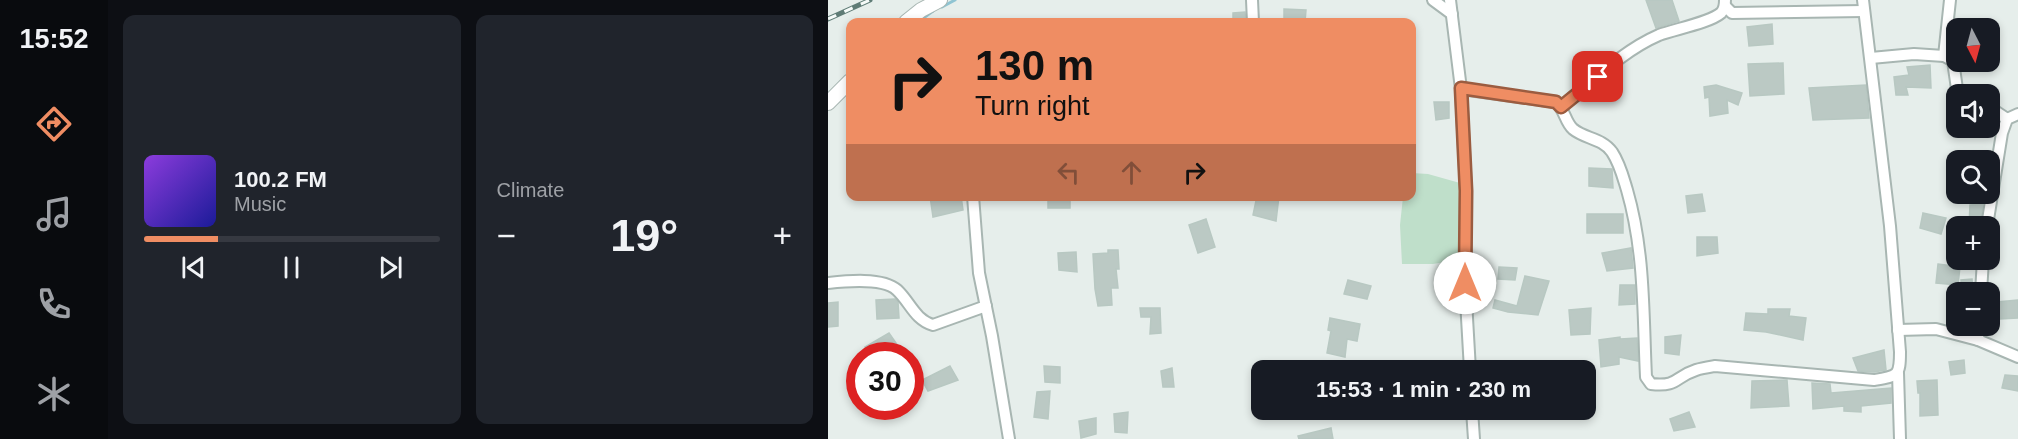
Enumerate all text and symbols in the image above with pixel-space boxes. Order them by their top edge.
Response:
north arrow [1946,18,2000,72]
map controls [1946,18,2000,336]
text: 15:52 [19,24,89,54]
icon: right [876,42,954,120]
text: 130 m [975,42,1094,89]
pin [1572,51,1623,102]
icon: arrive [1581,60,1614,93]
button: sound [1946,84,2000,138]
text: Turn right [975,91,1090,121]
icon: directions [33,103,75,145]
button: search [1946,150,2000,204]
icon: left [1052,156,1085,189]
icon: ahead [1115,156,1148,189]
icon: right [1178,156,1211,189]
text: 100.2 FM [234,167,327,192]
text: Climate [497,179,564,201]
icon: music [33,193,75,235]
text: Music [234,193,286,215]
text: 19° [610,210,678,261]
button: + [1946,216,2000,270]
text: − [497,217,516,254]
text: + [773,217,792,254]
icon: previous [177,251,210,284]
icon: pause [275,251,308,284]
icon: next [374,251,407,284]
position arrow [1433,251,1497,315]
button: − [1946,282,2000,336]
icon: phone [33,283,75,325]
speed limit sign: 30 [846,342,924,420]
icon: climate [33,373,75,415]
text: 15:53 · 1 min · 230 m [1316,377,1531,402]

